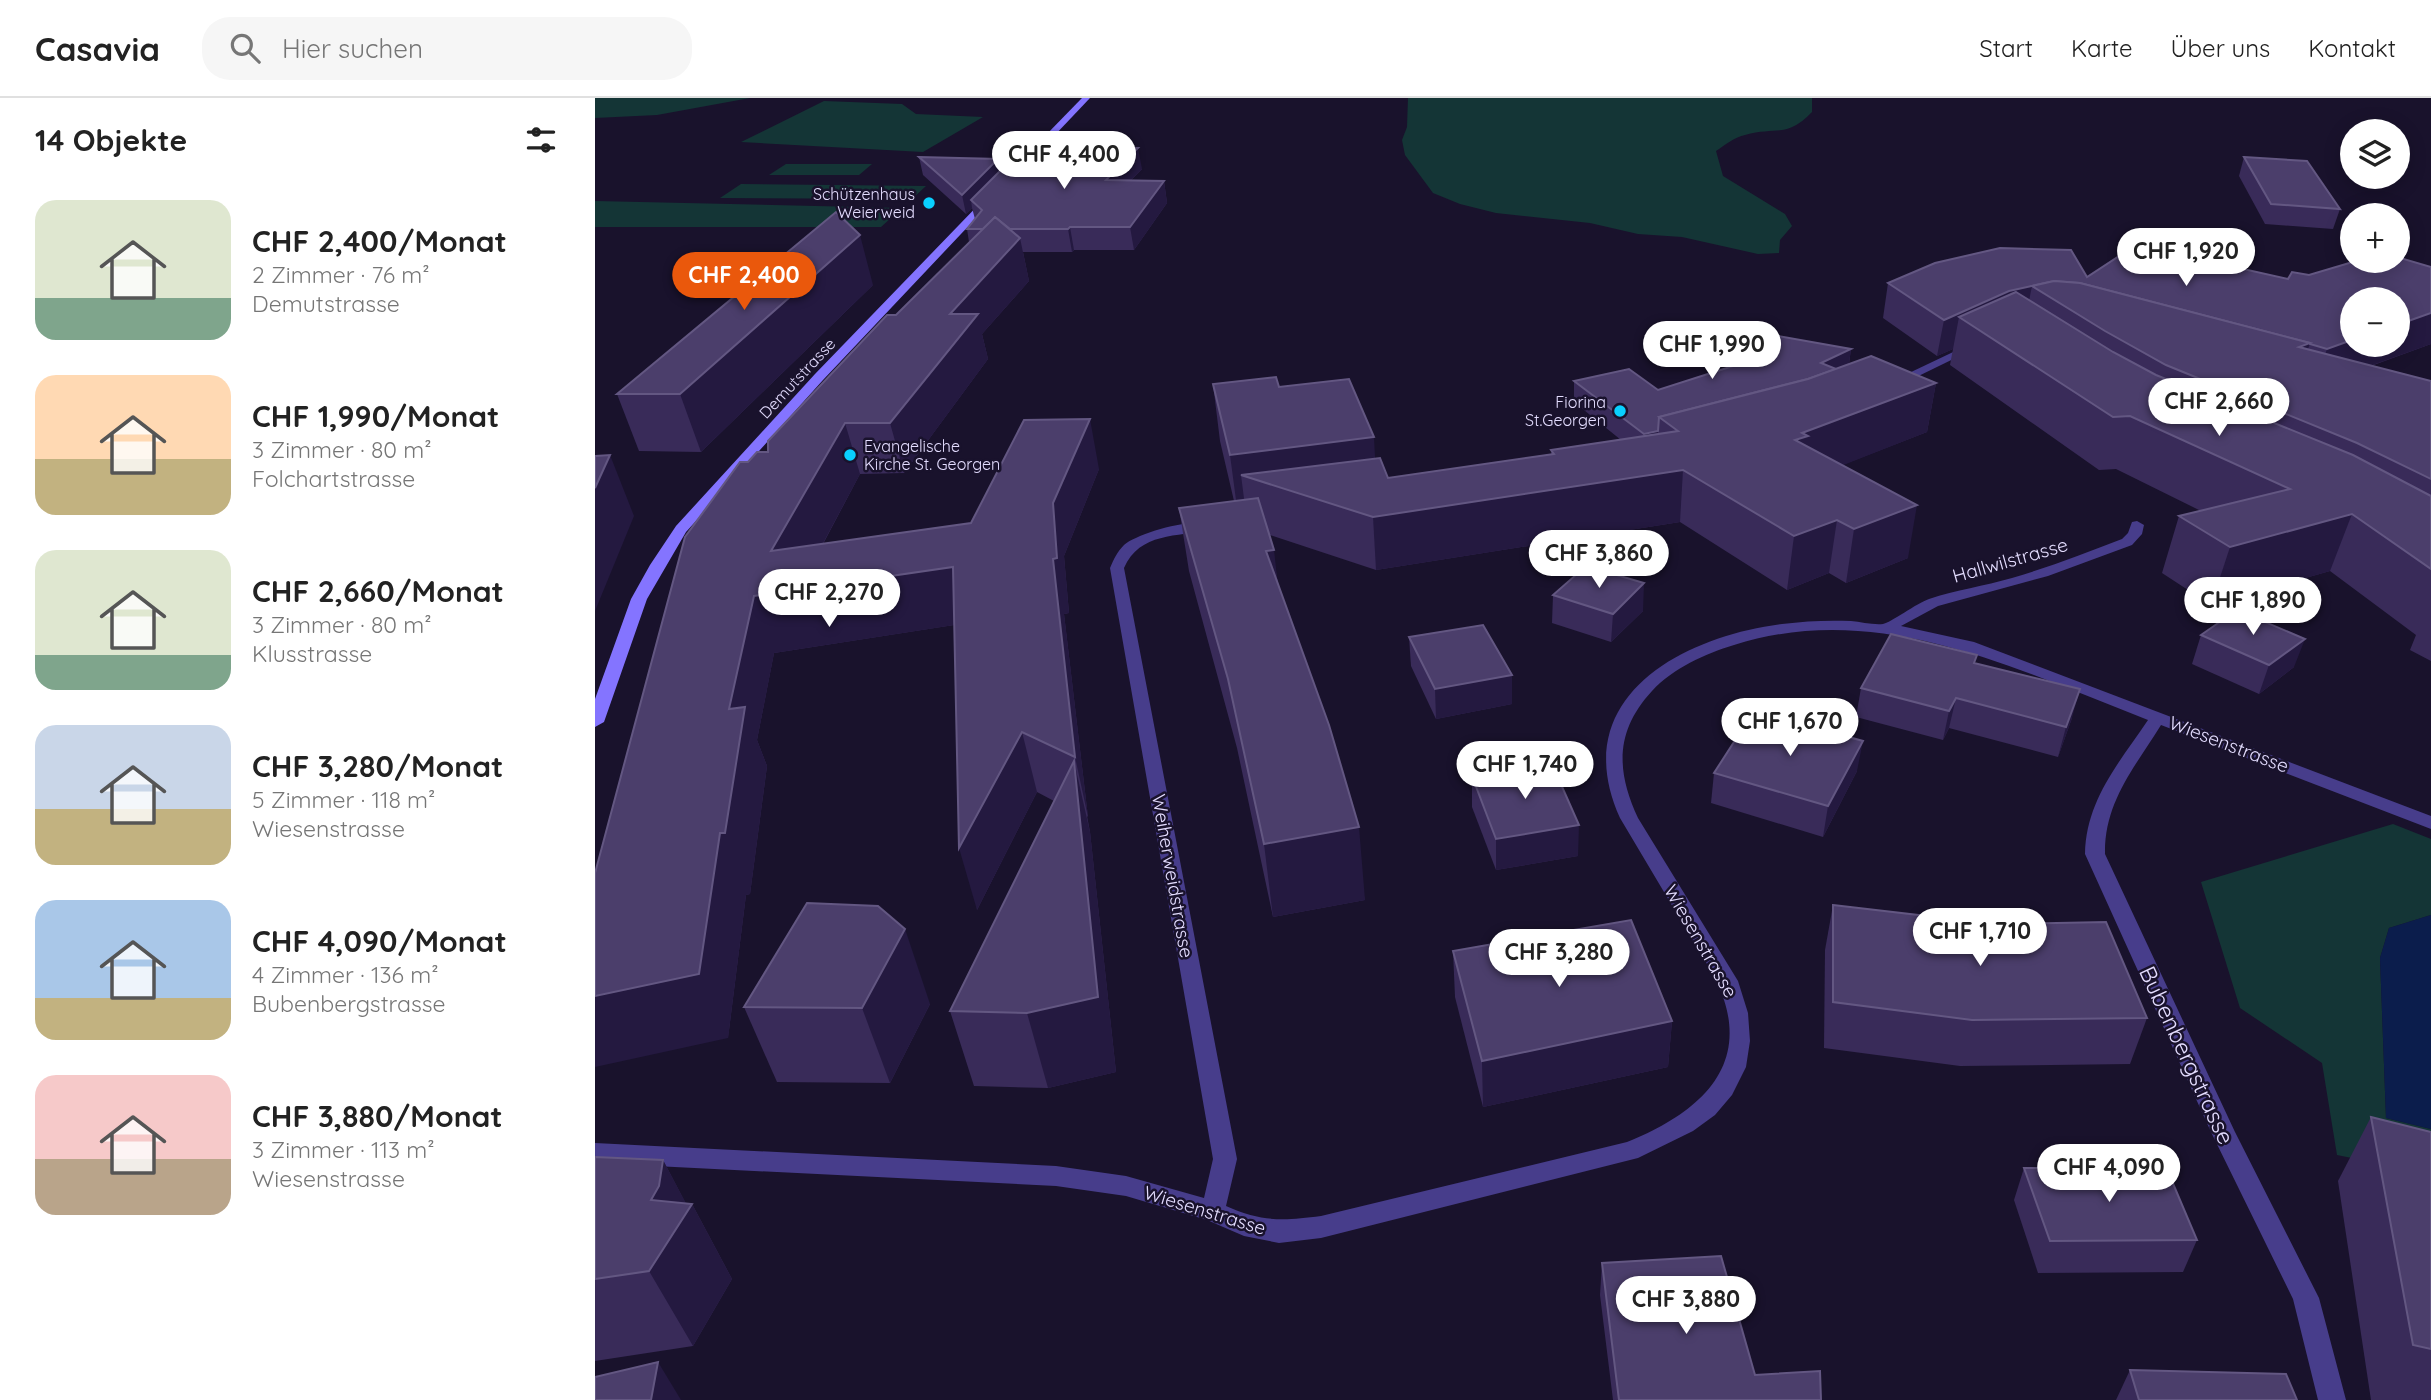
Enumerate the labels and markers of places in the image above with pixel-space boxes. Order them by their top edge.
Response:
pin: CHF 4,400 [984,132,1144,191]
place label: Schützenhaus Weierweid [813,184,915,222]
marker: Schützenhaus Weierweid [921,195,937,211]
pin: CHF 1,920 [2106,228,2266,288]
pin: CHF 2,400 [664,252,824,312]
pin: CHF 1,990 [1632,322,1792,381]
pin: CHF 2,660 [2139,378,2299,438]
place label: Fiorina St.Georgen [1525,392,1606,430]
marker: Fiorina St.Georgen [1612,403,1628,419]
place label: Evangelische Kirche St. Georgen [864,436,1000,474]
marker: Evangelische Kirche St. Georgen [842,447,858,463]
pin: CHF 3,860 [1519,531,1679,590]
pin: CHF 2,270 [749,570,909,629]
pin: CHF 1,890 [2173,578,2333,637]
pin: CHF 1,670 [1710,698,1870,758]
pin: CHF 1,740 [1445,742,1605,801]
pin: CHF 1,710 [1900,908,2060,968]
pin: CHF 3,280 [1479,930,1639,989]
pin: CHF 4,090 [2029,1144,2189,1204]
pin: CHF 3,880 [1606,1276,1766,1336]

